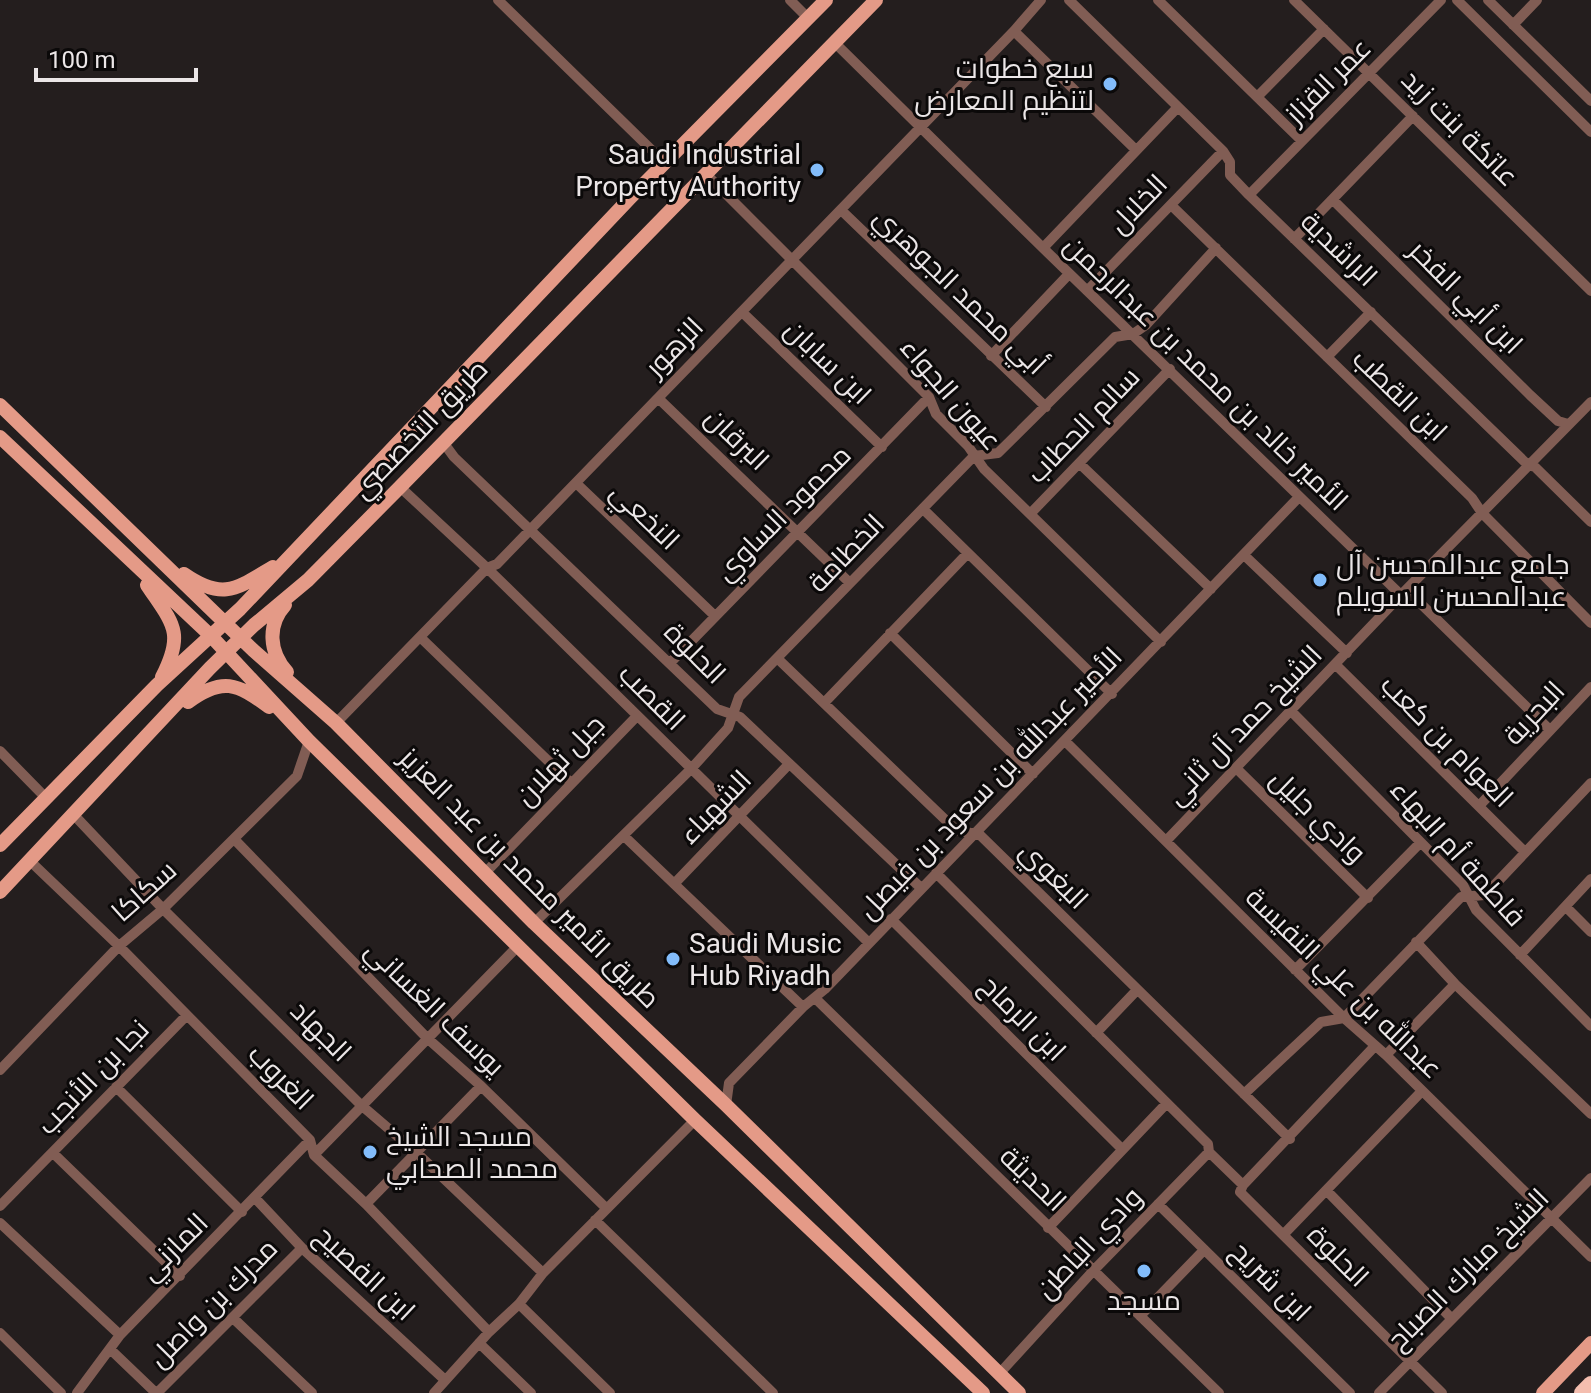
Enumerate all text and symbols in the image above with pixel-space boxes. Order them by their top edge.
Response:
street label: عمر القزاز [1277,31,1378,132]
scale bar [36,32,196,82]
text: 100 m [48,46,115,74]
place label: سبع خطوات لتنظيم المعارض [914,52,1094,120]
street label: عاتكة بنت زيد [1395,63,1525,193]
marker: سبع خطوات لتنظيم المعارض [1101,75,1119,93]
place label: Saudi Industrial Property Authority [575,138,801,203]
marker: Saudi Industrial Property Authority [808,161,826,179]
street label: الخلال [1102,168,1174,240]
street label: أبي محمد الجوهري [864,200,1054,385]
street label: الراشدية [1294,205,1384,293]
street label: الأمير خالد بن محمد بن عبدالرحمن [1057,229,1355,517]
street label: ابن أبي الفخر [1398,231,1530,364]
street label: الزهور [637,311,710,385]
street label: ابن سابان [778,313,878,411]
street label: عيون الجواء [893,331,1009,457]
street label: ابن القطب [1346,342,1454,448]
street label: طريق التخصصي [345,353,497,508]
street label: سالم الحطاب [1020,360,1148,492]
street label: البرقان [698,401,776,477]
street label: محمود الساوي [708,438,861,591]
street label: النخعي [600,475,686,560]
street label: الخطامة [801,507,891,599]
place label: جامع عبدالمحسن آل عبدالمحسن السويلم [1336,548,1569,616]
marker: جامع عبدالمحسن آل عبدالمحسن السويلم [1311,571,1329,589]
street label: الحلوة [657,615,733,691]
street label: الشيخ حمد آل ثاني [1159,638,1332,815]
street label: الأمير عبدالله بن سعود بن فيصل [850,639,1129,926]
street label: القصب [612,657,692,737]
street label: العوام بن كعب [1372,668,1520,816]
street label: البحرية [1496,674,1572,752]
street label: جبل ثهلان [509,708,611,812]
street label: طريق الأمير محمد بن عبد العزيز [392,740,667,1015]
street label: وادي جليل [1260,762,1373,873]
street label: الشهباء [672,763,758,851]
street label: فاطمة أم البهاء [1381,772,1533,935]
street label: البغوي [1010,834,1095,919]
street label: سكاكا [105,853,183,929]
street label: عبدالله بن علي النفيسة [1235,879,1451,1089]
place label: Saudi Music Hub Riyadh [689,927,842,992]
street label: يوسف الغساني [355,933,512,1087]
marker: Saudi Music Hub Riyadh [664,950,682,968]
street label: ابن الرماح [972,968,1073,1069]
street label: الجهاد [284,994,358,1068]
street label: نجا بن الأنجب [30,1013,156,1141]
street label: الغروب [241,1037,321,1117]
place label: مسجد الشيخ محمد الصحابي [386,1120,558,1190]
street label: الحديثة [993,1140,1073,1218]
marker: مسجد الشيخ محمد الصحابي [361,1143,379,1161]
street label: وادي الباطن [1029,1180,1153,1309]
street label: الشيخ مبارك الصباح [1380,1181,1557,1358]
street label: المازني [133,1206,218,1291]
street label: الحلوة [1300,1218,1376,1294]
street label: ابن الفصيح [307,1219,422,1329]
street label: مدرك بن واصل [142,1232,284,1374]
street label: ابن شريح [1223,1234,1318,1329]
marker: مسجد [1135,1262,1153,1280]
place label: مسجد [1107,1284,1181,1317]

